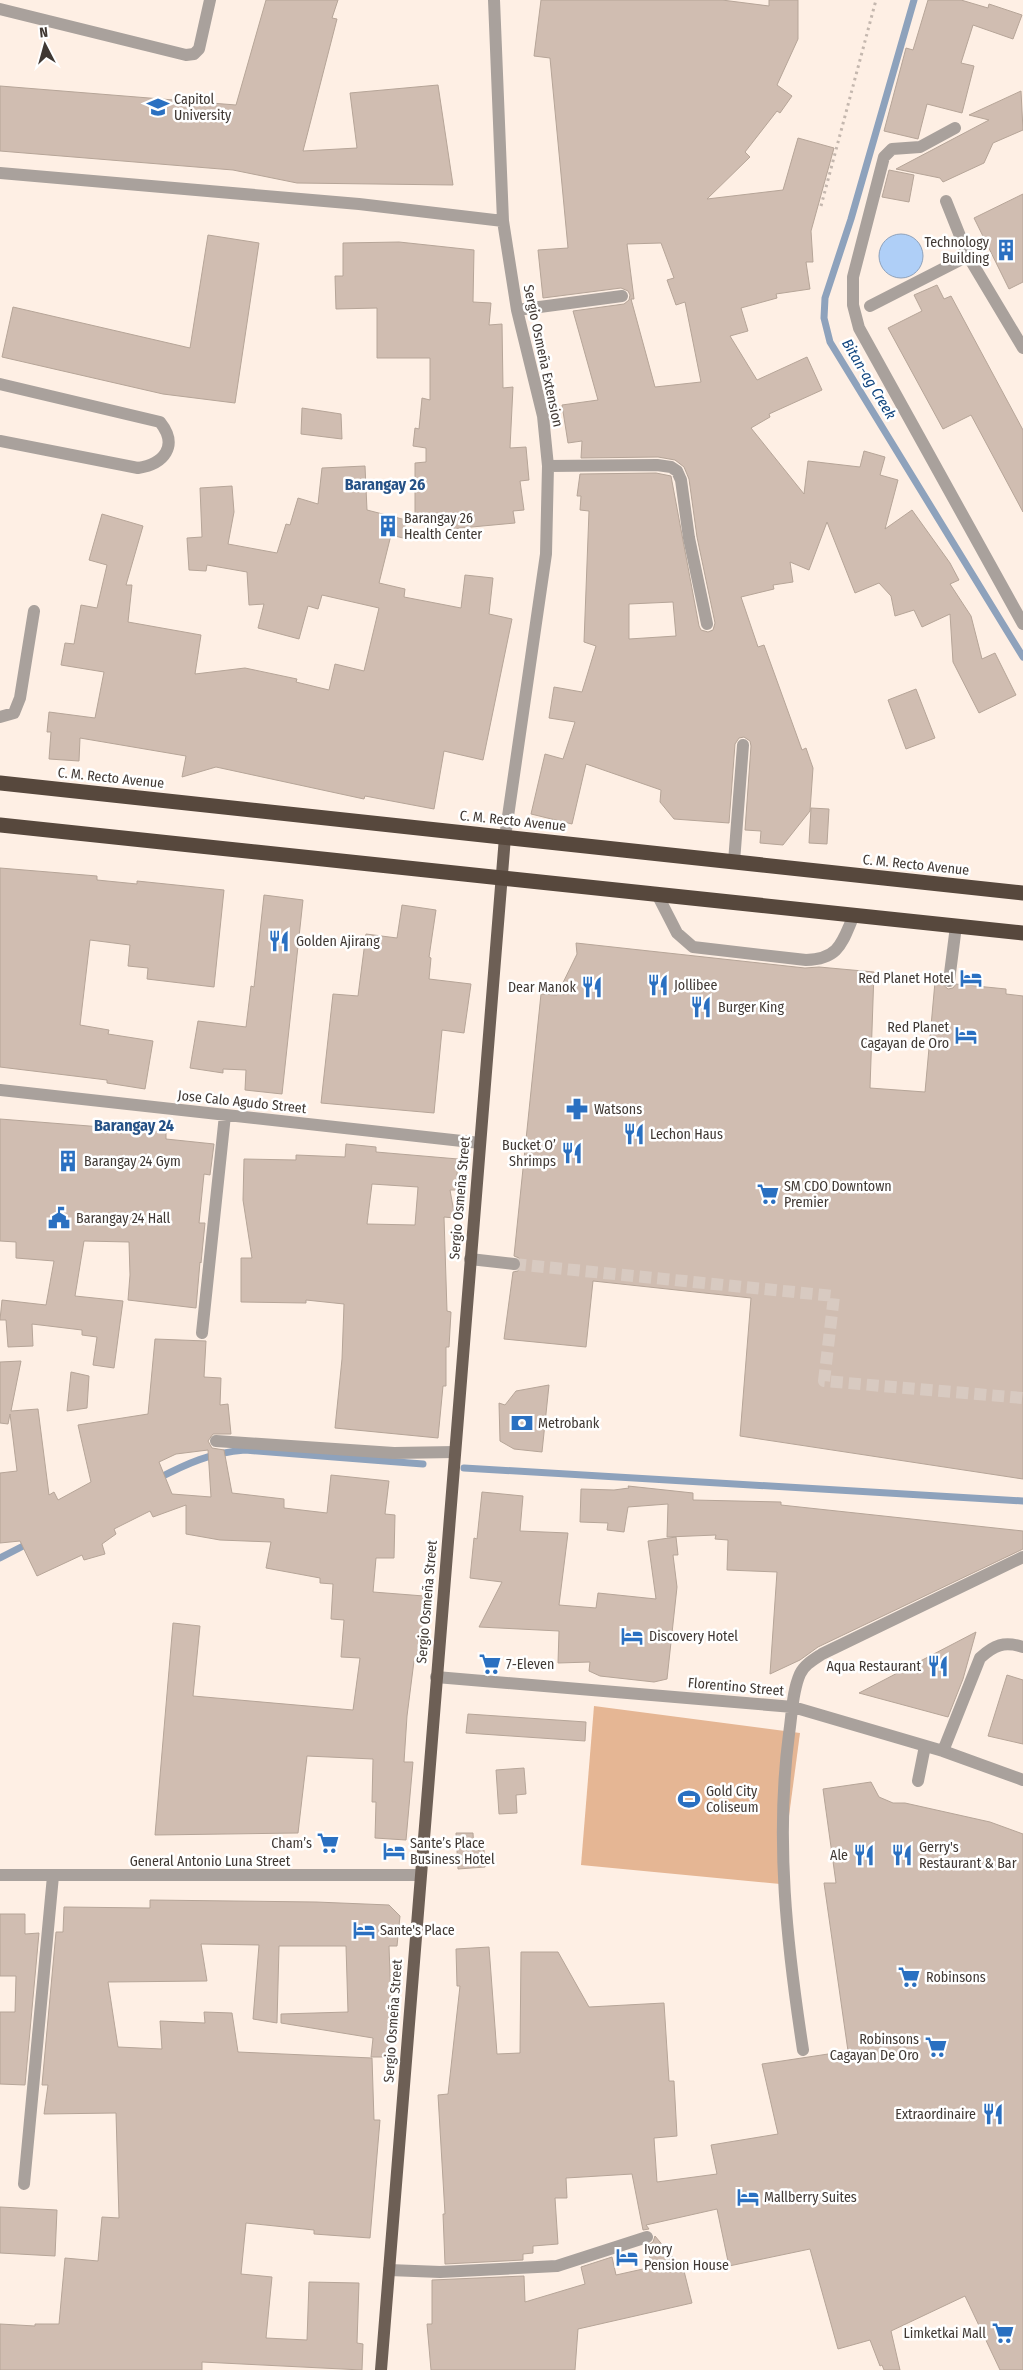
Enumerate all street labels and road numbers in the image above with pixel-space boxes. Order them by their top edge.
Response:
street label: Sergio Osmeña Extension [520,283,566,429]
street label: C. M. Recto Avenue [57,764,165,792]
street label: C. M. Recto Avenue [459,807,567,835]
street label: C. M. Recto Avenue [862,851,970,879]
street label: Jose Calo Agudo Street [177,1087,307,1117]
street label: Sergio Osmeña Street [446,1135,474,1260]
street label: Sergio Osmeña Street [413,1539,441,1664]
street label: Florentino Street [687,1674,785,1700]
street label: General Antonio Luna Street [130,1853,291,1870]
street label: Sergio Osmeña Street [380,1958,406,2083]

